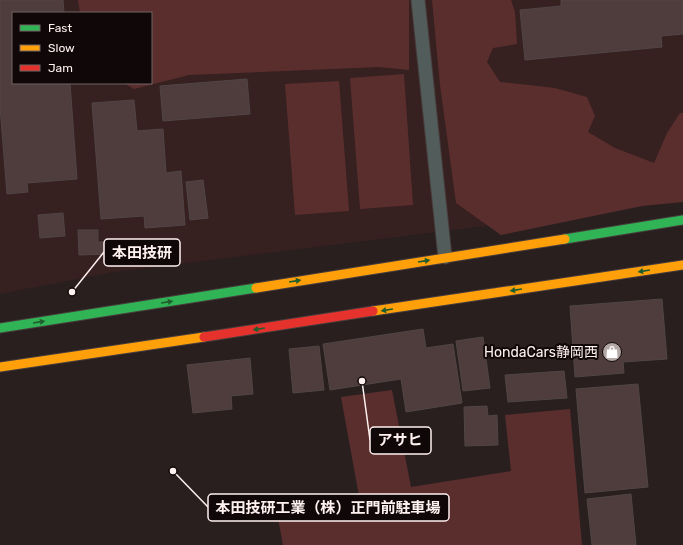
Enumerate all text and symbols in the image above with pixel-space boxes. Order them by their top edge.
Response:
legend [12,12,152,84]
text: Fast [48,21,72,35]
text: Slow [48,41,75,55]
text: Jam [48,61,73,75]
callout: 本田技研 [104,239,180,266]
text: 本田技研 [112,244,172,262]
one-way arrow [418,258,430,264]
one-way arrow [638,268,651,274]
one-way arrow [289,278,301,284]
one-way arrow [510,287,522,293]
one-way arrow [161,298,173,304]
one-way arrow [381,307,393,313]
one-way arrow [32,319,45,325]
one-way arrow [253,326,265,332]
shop icon: HondaCars静岡西 [601,341,623,363]
place label: HondaCars静岡西 [484,344,598,361]
callout: アサヒ [370,427,431,454]
text: アサヒ [377,431,423,449]
callout: 本田技研工業（株）正門前駐車場 [208,494,449,521]
text: 本田技研工業（株）正門前駐車場 [215,499,441,517]

